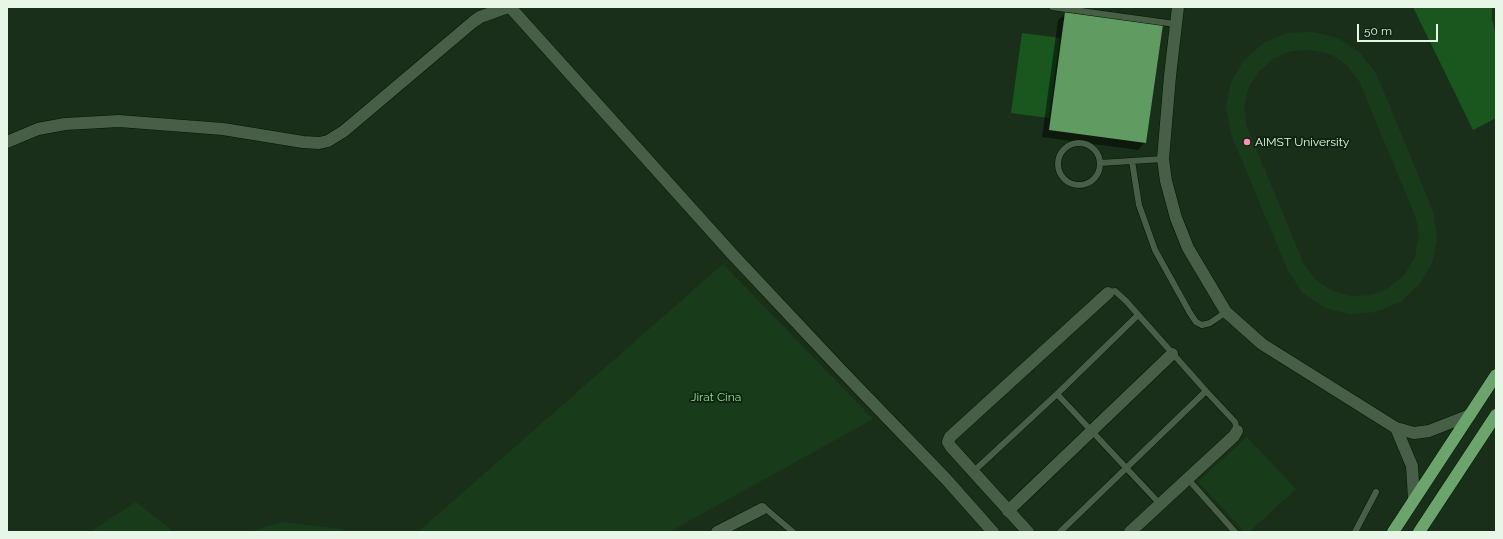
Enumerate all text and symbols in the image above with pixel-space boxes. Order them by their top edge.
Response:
scale bar [1359,16,1440,42]
text: 50 m [1364,24,1392,38]
place label: AIMST University [1255,135,1349,149]
marker: AIMST University [1242,137,1252,147]
park label: Jirat Cina [691,390,741,404]

